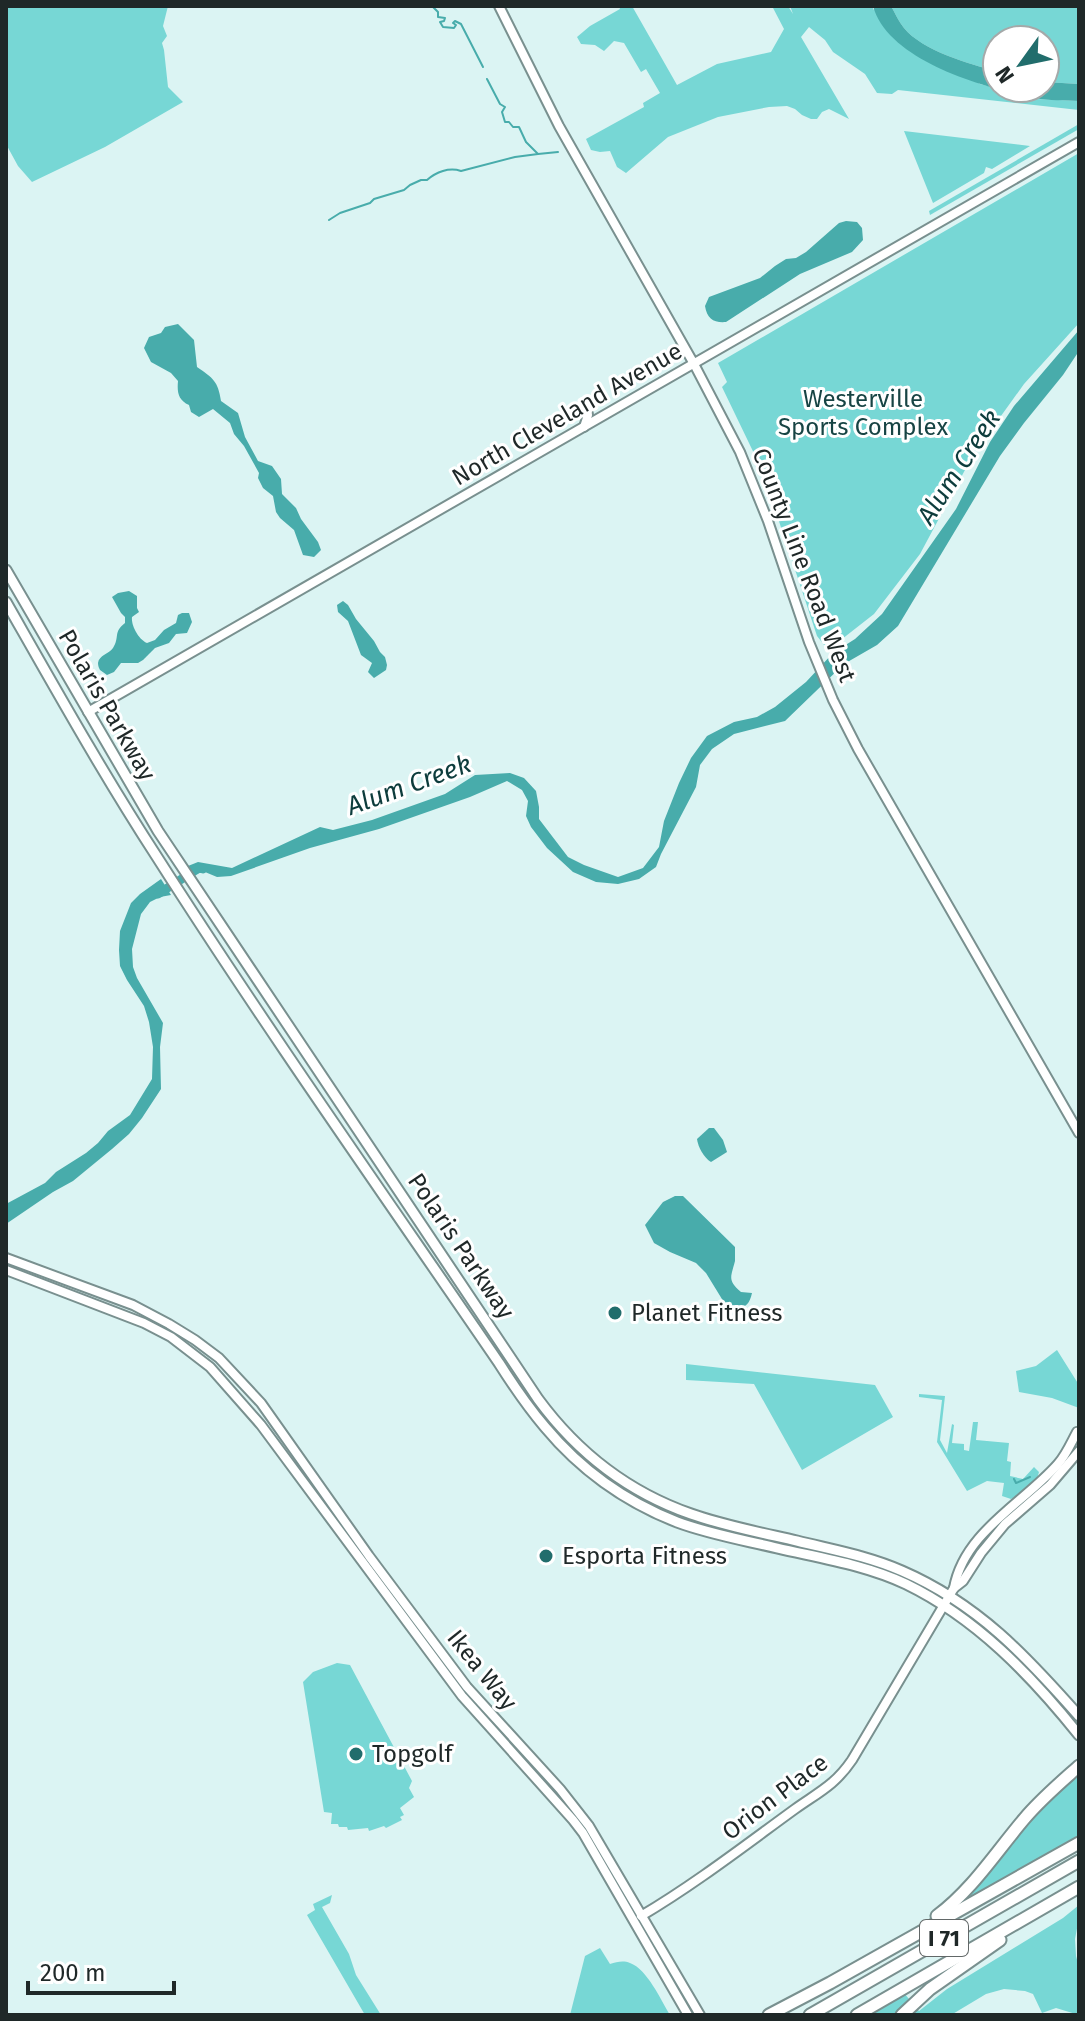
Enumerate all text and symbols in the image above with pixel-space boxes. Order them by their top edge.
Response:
north arrow [981,24,1061,104]
text: N [989,61,1020,88]
street label: North Cleveland Avenue [447,337,687,491]
park label: Westerville Sports Complex [778,385,948,441]
water label: Alum Creek [910,404,1007,531]
street label: County Line Road West [746,444,862,686]
street label: Polaris Parkway [53,625,162,786]
water label: Alum Creek [342,748,475,822]
street label: Polaris Parkway [402,1168,520,1324]
place label: Planet Fitness [631,1299,783,1327]
marker: Planet Fitness [606,1304,624,1322]
place label: Esporta Fitness [562,1542,727,1570]
marker: Esporta Fitness [537,1547,555,1565]
street label: Ikea Way [441,1624,523,1716]
place label: Topgolf [372,1740,455,1768]
marker: Topgolf [347,1745,365,1763]
street label: Orion Place [717,1748,833,1846]
road number: I 71 [920,1920,968,1956]
scale bar [28,1945,174,1995]
text: 200 m [40,1959,106,1987]

